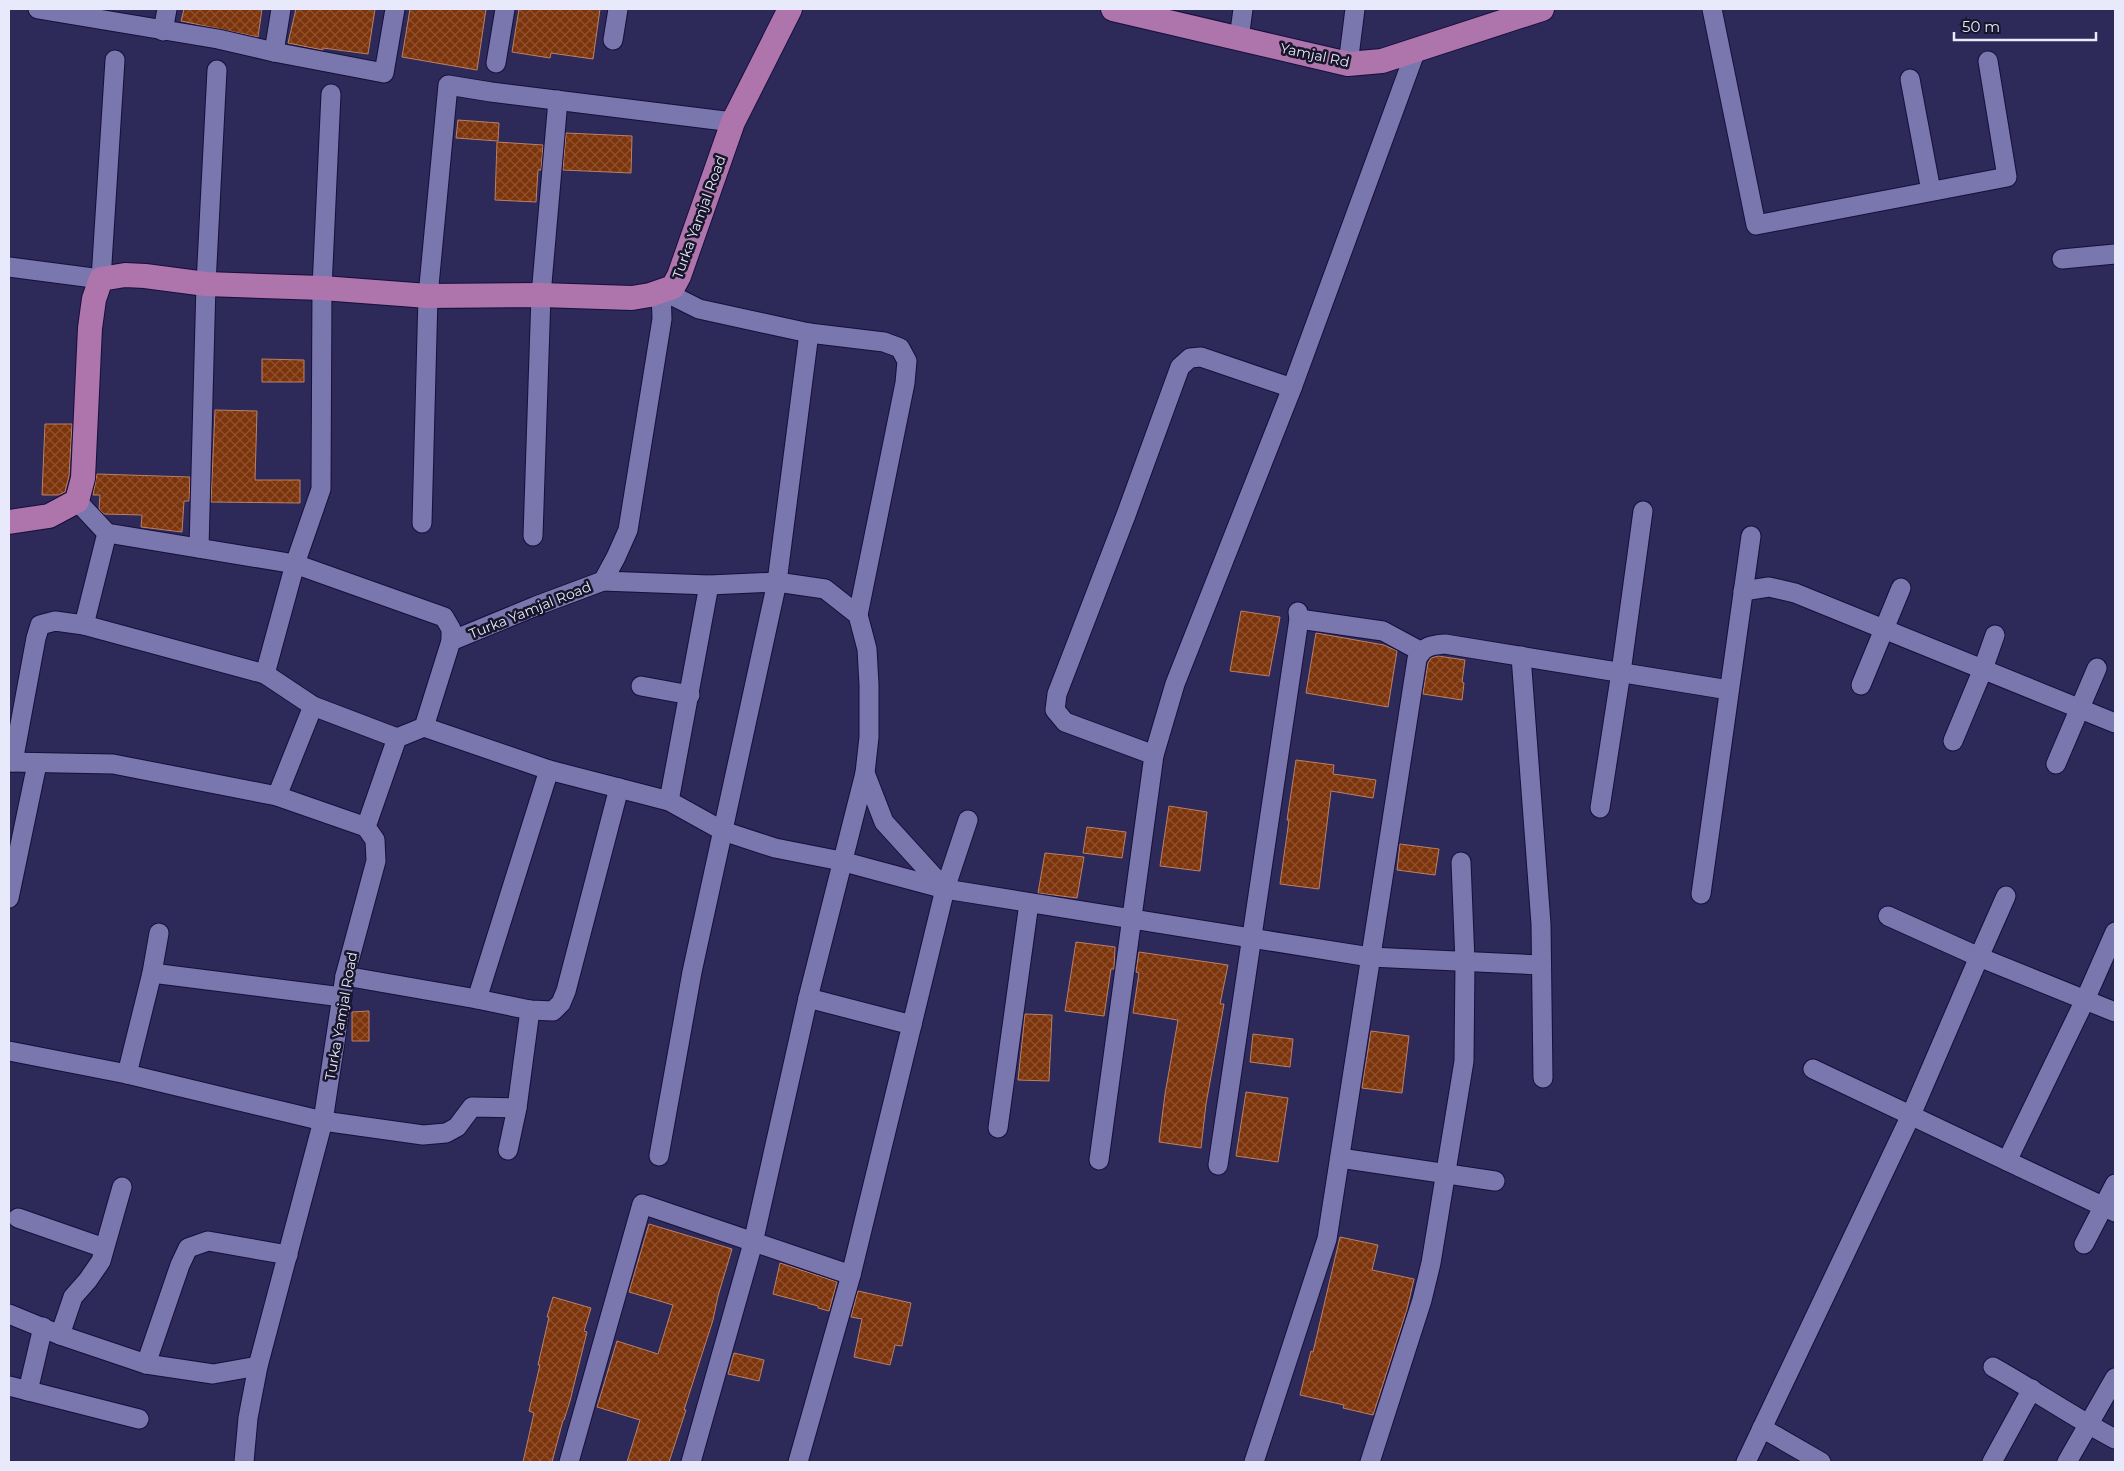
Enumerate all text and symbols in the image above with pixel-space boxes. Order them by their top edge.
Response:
scale bar [1954,10,2096,42]
text: 50 m [1962,17,2000,36]
street label: Yamjal Rd [1279,39,1351,71]
street label: Turka Yamjal Road [668,153,730,281]
street label: Turka Yamjal Road [466,577,594,643]
street label: Turka Yamjal Road [321,950,361,1082]

